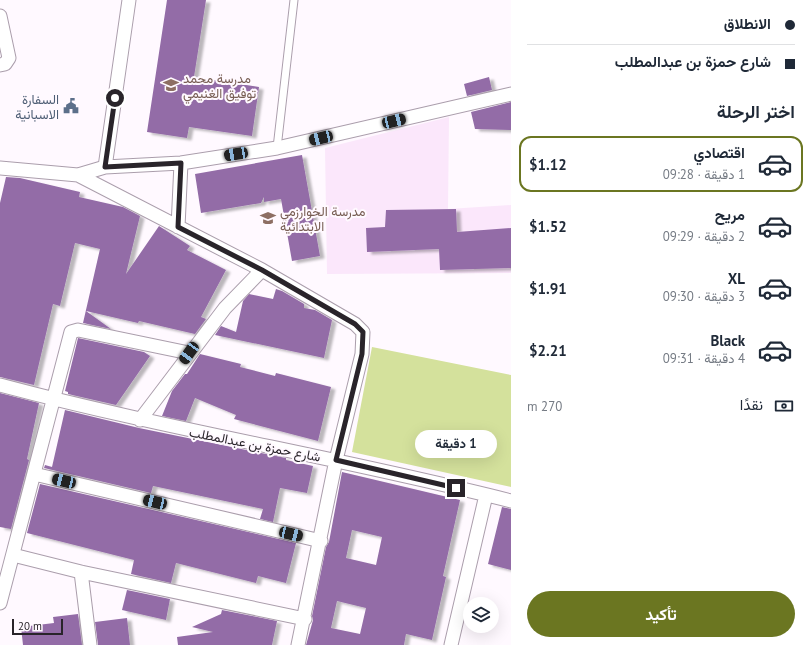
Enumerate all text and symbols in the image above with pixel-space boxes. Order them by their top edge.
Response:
text: الانطلاق [724,14,771,33]
text: شارع حمزة بن عبدالمطلب [615,52,771,71]
place label: مدرسة محمد توفيق الغنيمي [183,70,256,104]
school or university icon: مدرسة محمد توفيق الغنيمي [162,76,180,94]
route start [106,89,124,107]
place label: السفارة الاسبانية [15,91,59,123]
public building icon: السفارة الاسبانية [62,97,80,115]
text: اختر الرحلة [717,100,795,123]
car [381,112,407,130]
car [308,129,334,147]
text: اقتصادي [693,143,745,162]
car [223,146,249,162]
icon: car [757,146,793,182]
text: $1.12 [529,155,567,174]
text: 1 دقيقة · 09:28 [663,166,745,183]
place label: مدرسة الخوارزمي الابتدائية [280,203,366,235]
text: مريح [715,205,745,224]
icon: car [757,208,793,244]
school or university icon: مدرسة الخوارزمي الابتدائية [259,209,277,227]
text: $1.52 [529,217,567,236]
text: 2 دقيقة · 09:29 [663,228,745,245]
text: XL [728,269,745,288]
icon: car [757,270,793,306]
text: $1.91 [529,279,567,298]
text: 3 دقيقة · 09:30 [663,288,745,305]
text: Black [710,331,745,350]
icon: car [757,332,793,368]
car [177,340,201,366]
text: $2.21 [529,341,567,360]
text: 4 دقيقة · 09:31 [663,350,745,367]
text: نقدًا [740,395,763,414]
icon: cash [773,395,795,417]
text: 270 m [527,398,562,415]
street label: شارع حمزة بن عبدالمطلب [188,423,322,467]
callout: 1 دقيقة [415,430,497,458]
text: 1 دقيقة [435,435,477,452]
car [51,472,77,490]
route end [447,479,465,497]
car [142,493,168,511]
car [278,525,304,543]
button: تأكيد [527,591,795,637]
map controls [463,597,499,633]
button: layers [463,597,499,633]
scale bar [12,617,63,636]
text: 20 m [18,619,42,633]

